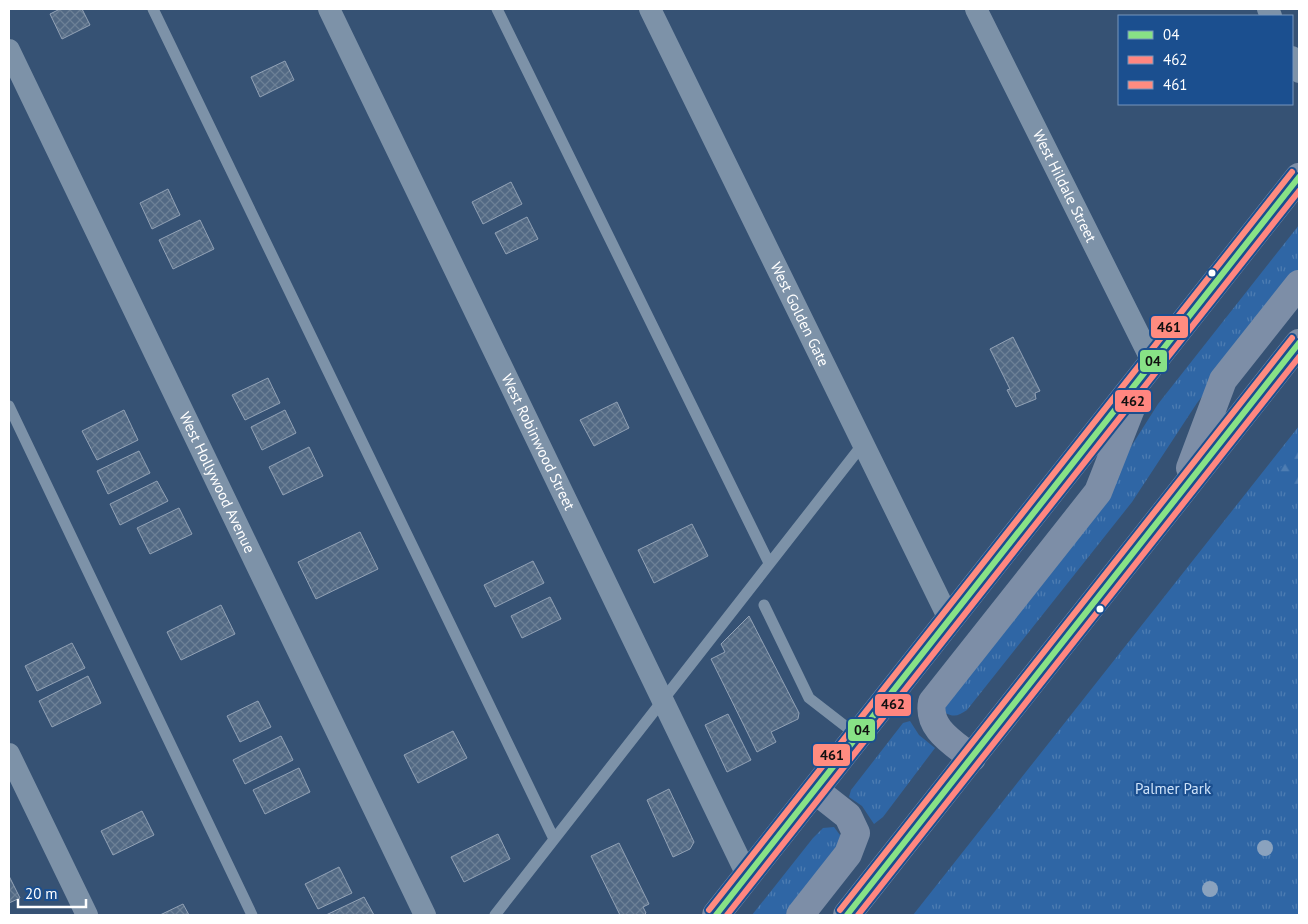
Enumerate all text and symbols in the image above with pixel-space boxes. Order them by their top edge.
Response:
legend [1118,15,1293,105]
text: 04 [1163,25,1179,44]
text: 462 [1163,50,1188,69]
text: 461 [1163,75,1188,94]
street label: West Hildale Street [1029,126,1101,245]
street label: West Golden Gate [767,259,834,369]
unlabelled marker [1207,268,1217,278]
line badge: 461 [1150,315,1189,339]
text: 461 [1157,318,1181,336]
line badge: 04 [1139,349,1168,373]
text: 04 [1145,352,1161,370]
street label: West Robinwood Street [498,371,579,513]
line badge: 462 [1114,389,1152,413]
text: 462 [1121,392,1145,410]
street label: West Hollywood Avenue [175,409,259,556]
unlabelled marker [1095,604,1105,614]
line badge: 462 [874,693,912,717]
text: 462 [881,695,905,713]
line badge: 04 [847,718,876,742]
text: 04 [854,721,870,739]
line badge: 461 [812,743,851,767]
text: 461 [820,746,844,764]
park label: Palmer Park [1135,779,1212,798]
scale bar [18,876,85,908]
text: 20 m [25,884,58,903]

